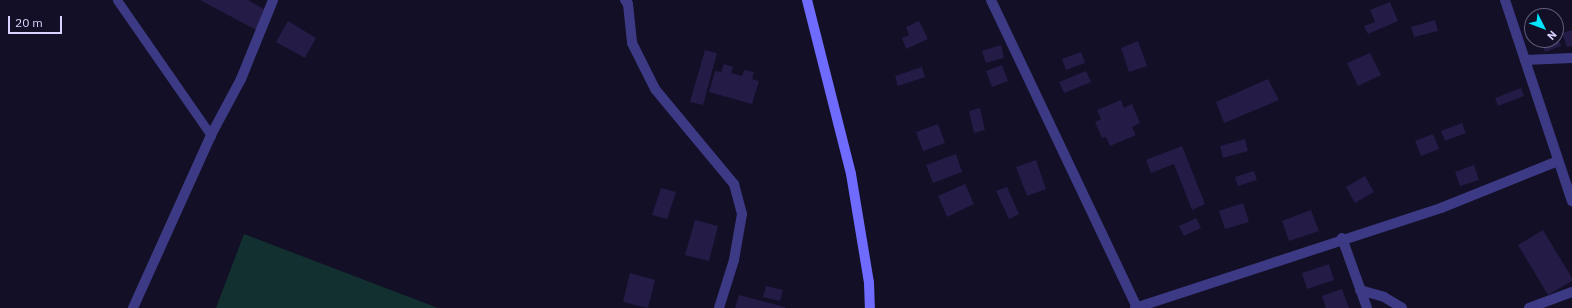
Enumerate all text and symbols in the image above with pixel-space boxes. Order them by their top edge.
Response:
scale bar [10,8,64,34]
north arrow [1524,8,1564,48]
text: 20 m [15,15,43,30]
text: N [1544,28,1560,43]

